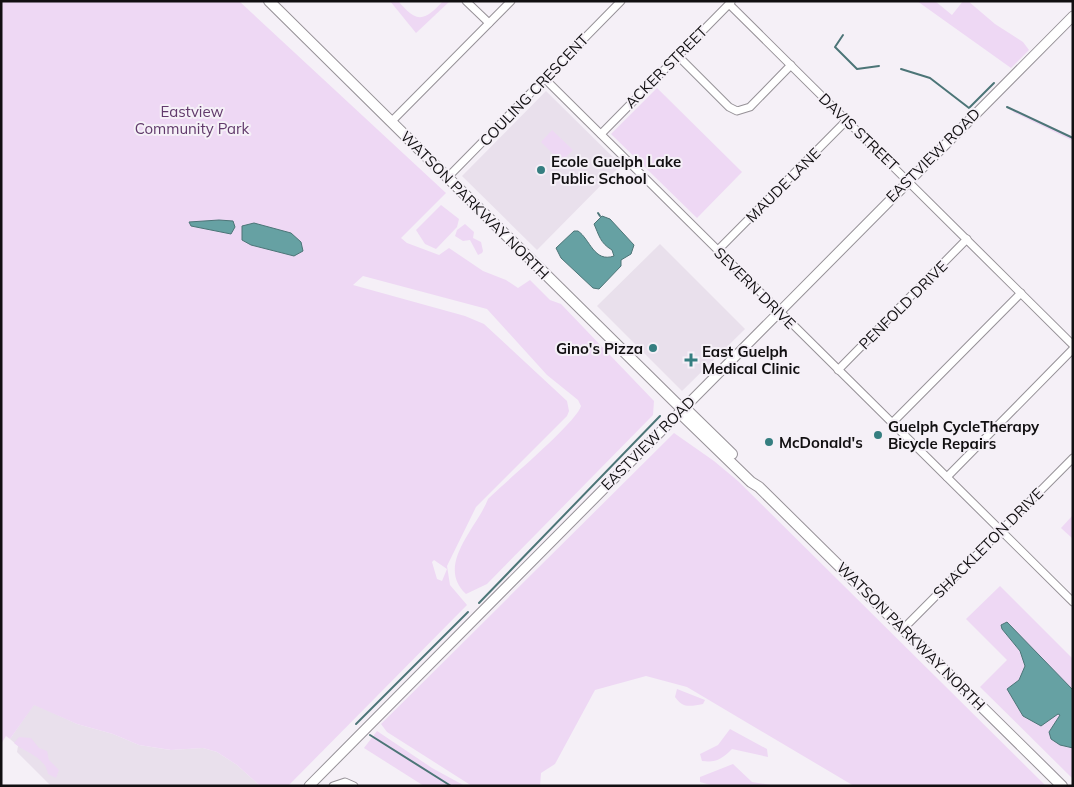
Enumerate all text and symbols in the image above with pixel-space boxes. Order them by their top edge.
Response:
street label: ACKER STREET [621,22,711,112]
street label: COULING CRESCENT [476,30,592,150]
street label: DAVIS STREET [815,89,903,175]
park label: Eastview Community Park [135,102,249,138]
street label: EASTVIEW ROAD [882,104,984,206]
street label: WATSON PARKWAY NORTH [397,127,553,283]
street label: MAUDE LANE [742,144,824,226]
place label: Ecole Guelph Lake Public School [551,152,681,188]
marker: Ecole Guelph Lake Public School [535,164,547,176]
street label: SEVERN DRIVE [710,243,800,333]
street label: PENFOLD DRIVE [855,257,951,353]
place label: Gino's Pizza [556,339,643,358]
marker: Gino's Pizza [647,342,659,354]
place label: East Guelph Medical Clinic [702,342,800,378]
marker: East Guelph Medical Clinic [684,353,698,367]
street label: EASTVIEW ROAD [597,392,699,494]
place label: Guelph CycleTherapy Bicycle Repairs [888,417,1040,453]
marker: Guelph CycleTherapy Bicycle Repairs [872,429,884,441]
place label: McDonald's [779,433,863,452]
marker: McDonald's [763,436,775,448]
street label: SHACKLETON DRIVE [929,484,1047,602]
street label: WATSON PARKWAY NORTH [833,558,989,714]

